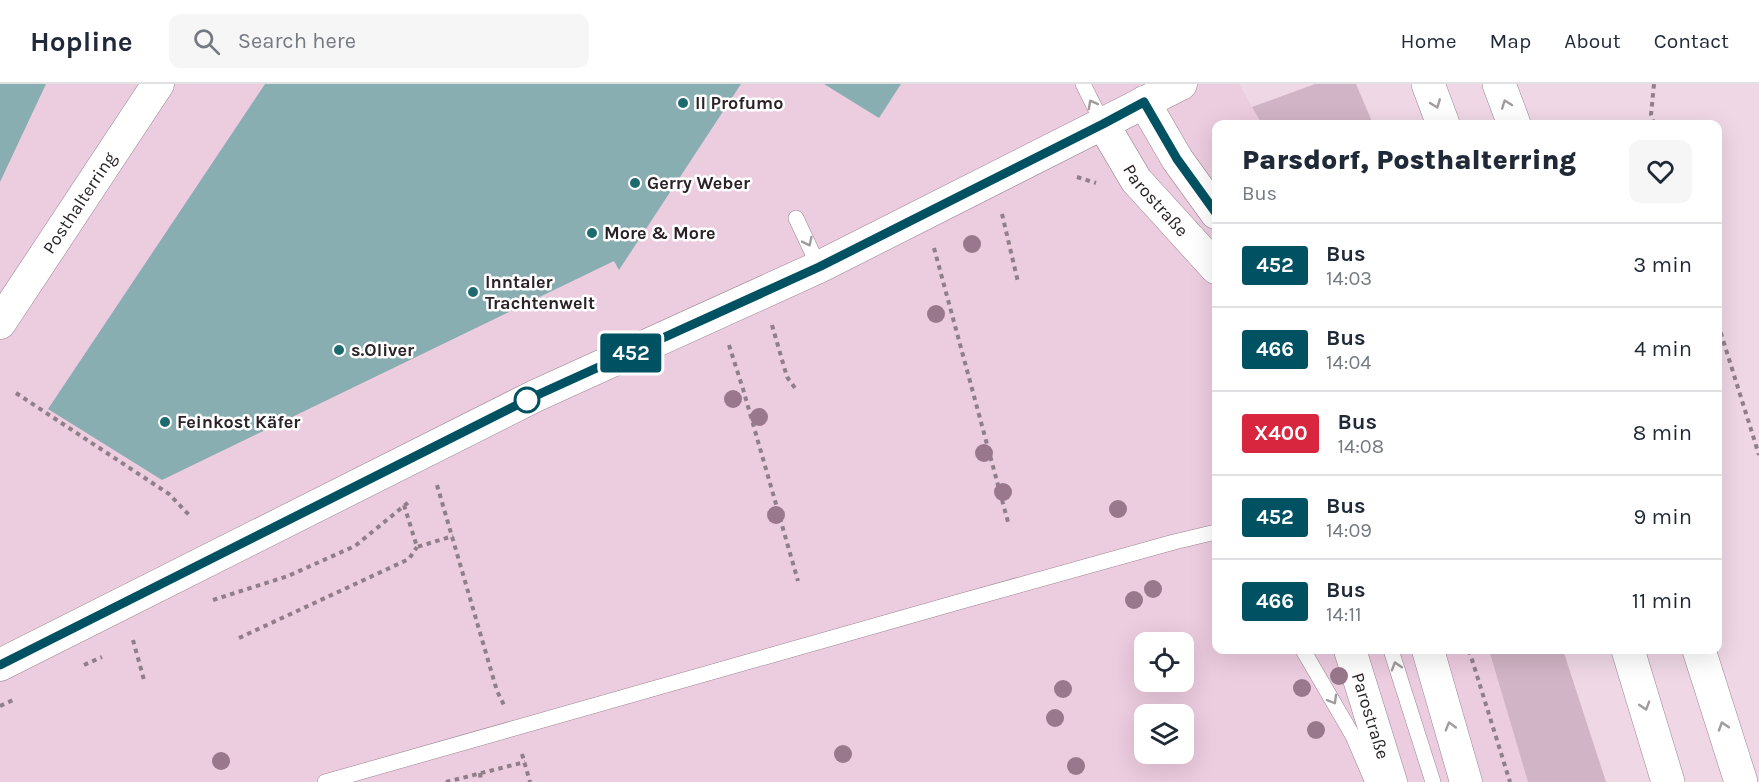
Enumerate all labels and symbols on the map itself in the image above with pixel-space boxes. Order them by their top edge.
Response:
place label: Il Profumo [695,92,783,114]
marker: Il Profumo [676,96,690,110]
one-way arrow [1428,98,1441,109]
one-way arrow [1501,99,1514,110]
one-way arrow [1088,100,1100,111]
street label: Posthalterring [38,148,121,258]
street label: Parostraße [1118,160,1193,241]
place label: Gerry Weber [647,172,750,194]
marker: Gerry Weber [628,176,642,190]
place label: More & More [604,222,716,244]
marker: More & More [585,226,599,240]
one-way arrow [801,236,812,247]
place label: Inntaler Trachtenwelt [485,271,595,314]
marker: Inntaler Trachtenwelt [466,285,480,299]
line badge: 452 [596,334,666,372]
place label: s.Oliver [351,339,414,361]
marker: s.Oliver [332,343,346,357]
unlabelled marker [514,387,540,413]
place label: Feinkost Käfer [177,411,300,433]
marker: Feinkost Käfer [158,415,172,429]
one-way arrow [1391,661,1403,672]
street label: Parostraße [1347,670,1394,762]
one-way arrow [1325,694,1337,704]
one-way arrow [1638,700,1650,710]
one-way arrow [1445,721,1457,732]
one-way arrow [1718,721,1731,732]

